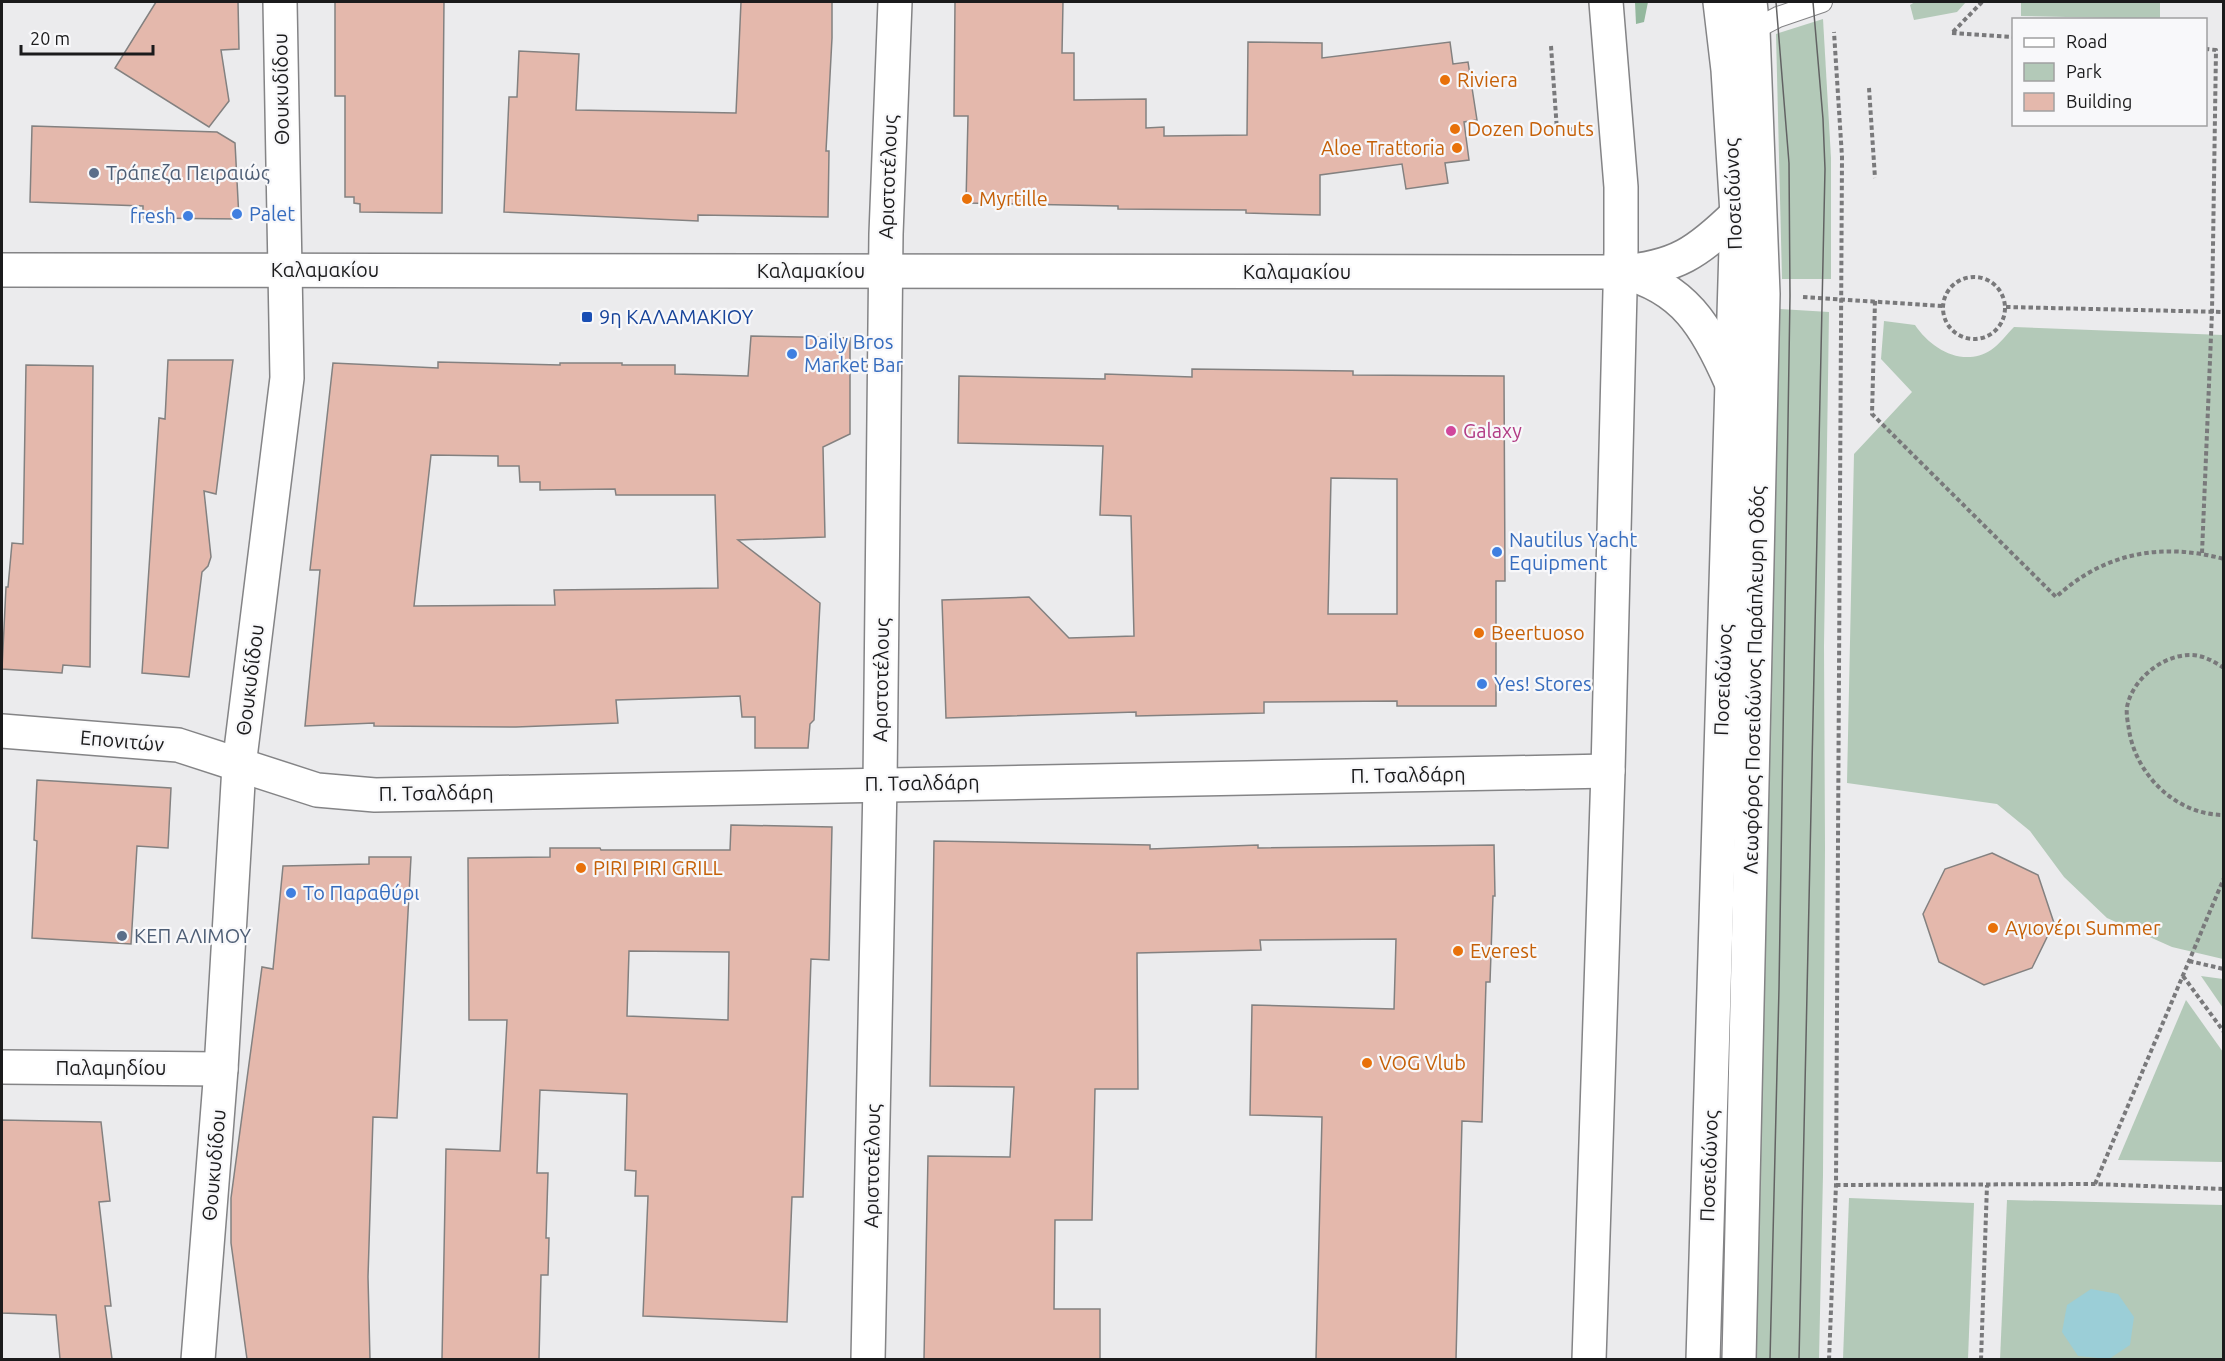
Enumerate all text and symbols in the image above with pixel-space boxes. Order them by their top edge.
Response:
scale bar [21,18,153,56]
legend [2012,18,2207,126]
text: 20 m [30,28,70,48]
text: Road [2066,31,2108,51]
street label: Θουκυδίδου [268,33,293,145]
text: Park [2066,61,2102,81]
place label: Riviera [1457,68,1518,91]
marker: Riviera [1438,73,1452,87]
text: Building [2066,91,2132,111]
street label: Αριστοτέλους [874,115,901,239]
place label: Dozen Donuts [1467,117,1594,140]
marker: Dozen Donuts [1448,122,1462,136]
place label: Aloe Trattoria [1321,136,1445,159]
street label: Ποσειδώνος [1719,138,1746,250]
marker: Aloe Trattoria [1450,141,1464,155]
place label: Τράπεζα Πειραιώς [106,161,270,184]
marker: Τράπεζα Πειραιώς [87,166,101,180]
place label: Myrtille [979,187,1048,210]
marker: Myrtille [960,192,974,206]
place label: Palet [249,202,295,225]
place label: fresh [130,204,176,227]
marker: Palet [230,207,244,221]
marker: fresh [181,209,195,223]
street label: Καλαμακίου [271,258,379,281]
street label: Καλαμακίου [757,259,865,282]
street label: Καλαμακίου [1243,260,1351,283]
place label: 9η ΚΑΛΑΜΑΚΙΟΥ [599,305,754,328]
marker: 9η ΚΑΛΑΜΑΚΙΟΥ [580,310,594,324]
place label: Daily Bros Market Bar [804,330,903,376]
marker: Daily Bros Market Bar [785,347,799,361]
place label: Galaxy [1463,419,1522,442]
marker: Galaxy [1444,424,1458,438]
street label: Λεωφόρος Ποσειδώνος Παράπλευρη Οδός [1739,486,1768,874]
place label: Nautilus Yacht Equipment [1509,528,1637,574]
marker: Nautilus Yacht Equipment [1490,545,1504,559]
street label: Αριστοτέλους [868,618,893,742]
place label: Beertuoso [1491,621,1585,644]
street label: Θουκυδίδου [231,623,268,737]
street label: Ποσειδώνος [1709,624,1736,736]
marker: Beertuoso [1472,626,1486,640]
place label: Yes! Stores [1494,672,1592,695]
marker: Yes! Stores [1475,677,1489,691]
street label: Επονιτών [79,725,165,756]
street label: Π. Τσαλδάρη [1350,762,1466,787]
street label: Π. Τσαλδάρη [864,770,980,795]
street label: Π. Τσαλδάρη [378,780,494,805]
place label: PIRI PIRI GRILL [593,856,723,879]
marker: PIRI PIRI GRILL [574,861,588,875]
place label: Το Παραθύρι [303,881,419,904]
marker: Το Παραθύρι [284,886,298,900]
place label: Αγιονέρι Summer [2005,916,2161,939]
marker: Αγιονέρι Summer [1986,921,2000,935]
place label: ΚΕΠ ΑΛΙΜΟΥ [134,924,252,947]
marker: ΚΕΠ ΑΛΙΜΟΥ [115,929,129,943]
place label: Everest [1470,939,1537,962]
marker: Everest [1451,944,1465,958]
place label: VOG Vlub [1379,1051,1466,1074]
street label: Παλαμηδίου [55,1056,167,1079]
marker: VOG Vlub [1360,1056,1374,1070]
street label: Αριστοτέλους [859,1104,884,1228]
street label: Θουκυδίδου [197,1108,230,1222]
street label: Ποσειδώνος [1695,1110,1722,1222]

